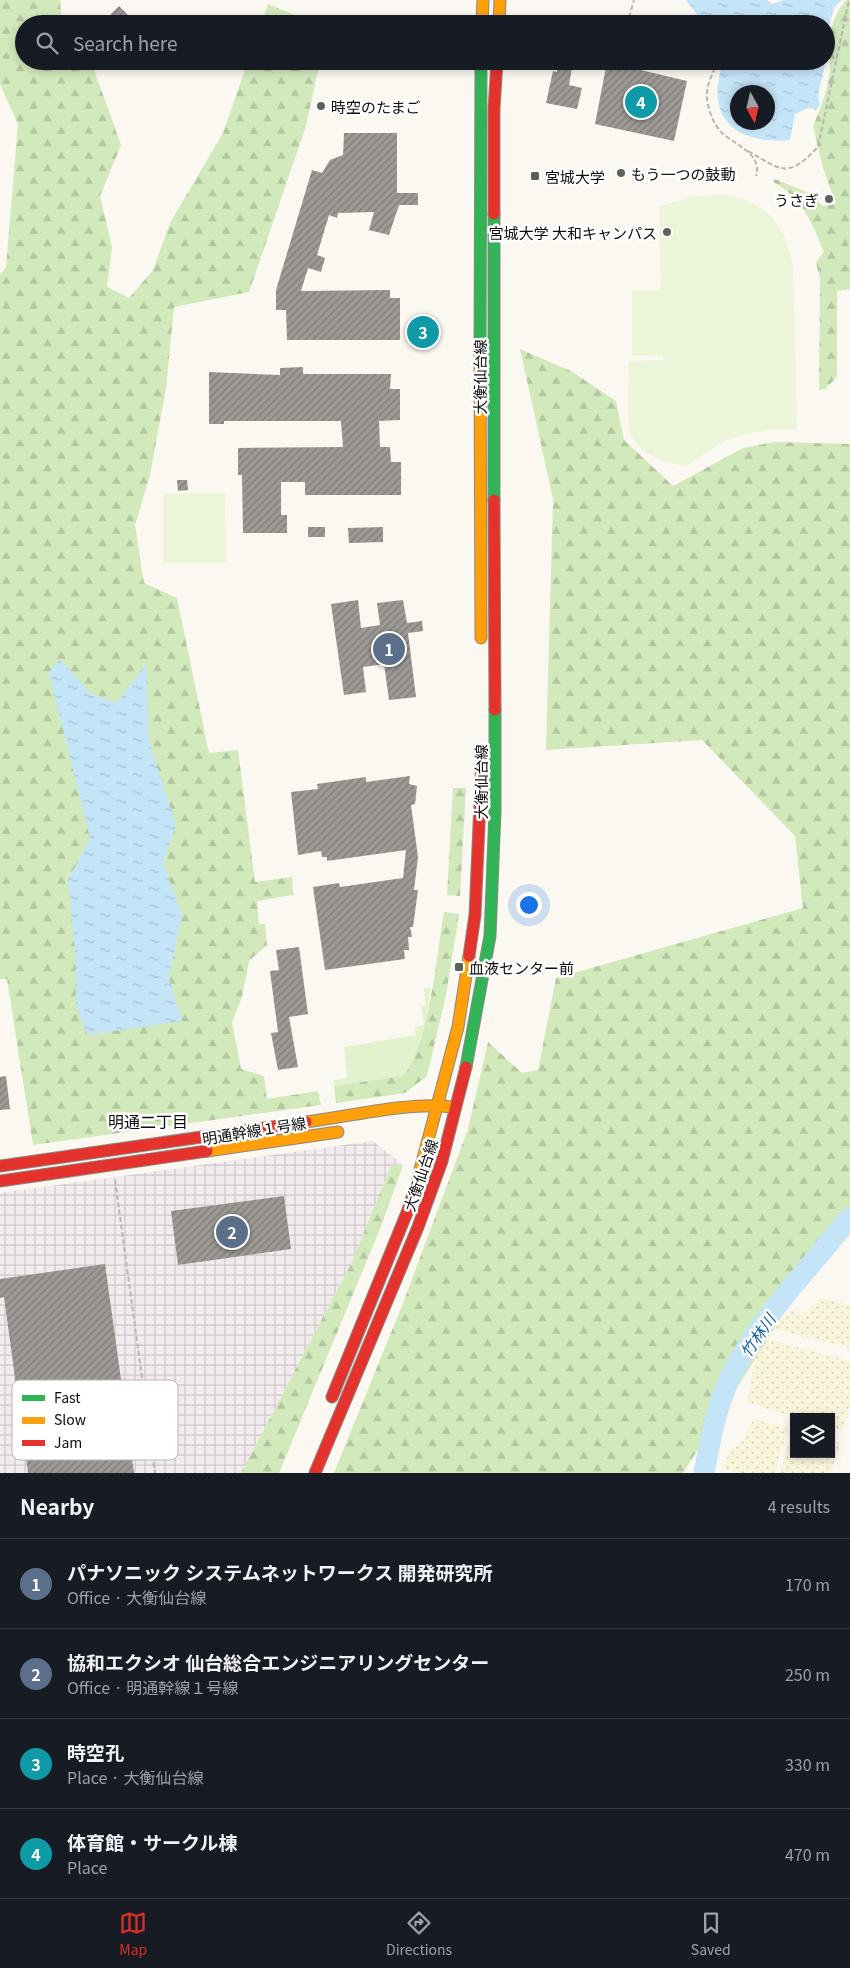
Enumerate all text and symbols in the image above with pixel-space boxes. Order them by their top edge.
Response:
search box [15,15,835,70]
icon: search [33,29,61,57]
text: Search here [73,29,177,56]
pin: 4 [625,83,657,121]
north arrow [730,85,775,130]
place label: 時空のたまご [331,96,421,117]
marker: 時空のたまご [315,100,327,112]
place label: もう一つの鼓動 [631,163,736,184]
place label: 宮城大学 [545,166,605,187]
marker: もう一つの鼓動 [615,167,627,179]
marker: 宮城大学 [529,170,541,182]
place label: うさぎ [774,189,819,210]
marker: うさぎ [823,193,835,205]
place label: 宮城大学 大和キャンパス [489,222,657,243]
marker: 宮城大学 大和キャンパス [661,226,673,238]
pin: 3 [407,313,439,351]
street label: 大衡仙台線 [469,339,490,415]
pin: 1 [373,630,405,668]
street label: 大衡仙台線 [470,744,491,820]
your location [516,892,542,918]
place label: 血液センター前 [469,957,574,978]
marker: 血液センター前 [453,961,465,973]
district label: 明通二丁目 [108,1109,188,1133]
street label: 明通幹線１号線 [200,1111,308,1149]
street label: 大衡仙台線 [398,1136,442,1214]
pin: 2 [216,1213,248,1251]
water label: 竹林川 [733,1307,782,1362]
legend [12,1380,178,1460]
text: Fast [54,1387,81,1407]
text: Slow [54,1409,86,1429]
map controls [790,1413,835,1458]
button: layers [790,1413,835,1458]
text: Jam [54,1432,82,1452]
text: Nearby [20,1491,94,1521]
text: 4 results [768,1494,830,1518]
text: パナソニック システムネットワークス 開発研究所 [67,1558,493,1585]
text: 1 [31,1572,41,1596]
text: 170 m [785,1572,830,1596]
text: Office · 大衡仙台線 [67,1585,206,1609]
text: 協和エクシオ 仙台総合エンジニアリングセンター [67,1648,489,1675]
text: 2 [31,1662,41,1686]
text: 250 m [785,1662,830,1686]
text: Office · 明通幹線１号線 [67,1675,238,1699]
text: 時空孔 [67,1738,124,1765]
text: 3 [31,1752,41,1776]
text: 330 m [785,1752,830,1776]
text: Place · 大衡仙台線 [67,1765,203,1789]
text: 体育館・サークル棟 [67,1828,237,1855]
text: 4 [31,1842,41,1866]
text: 470 m [785,1842,830,1866]
text: Place [67,1855,107,1879]
tab: Map [119,1909,147,1959]
tab: Directions [386,1909,452,1959]
tab: Saved [691,1909,731,1959]

